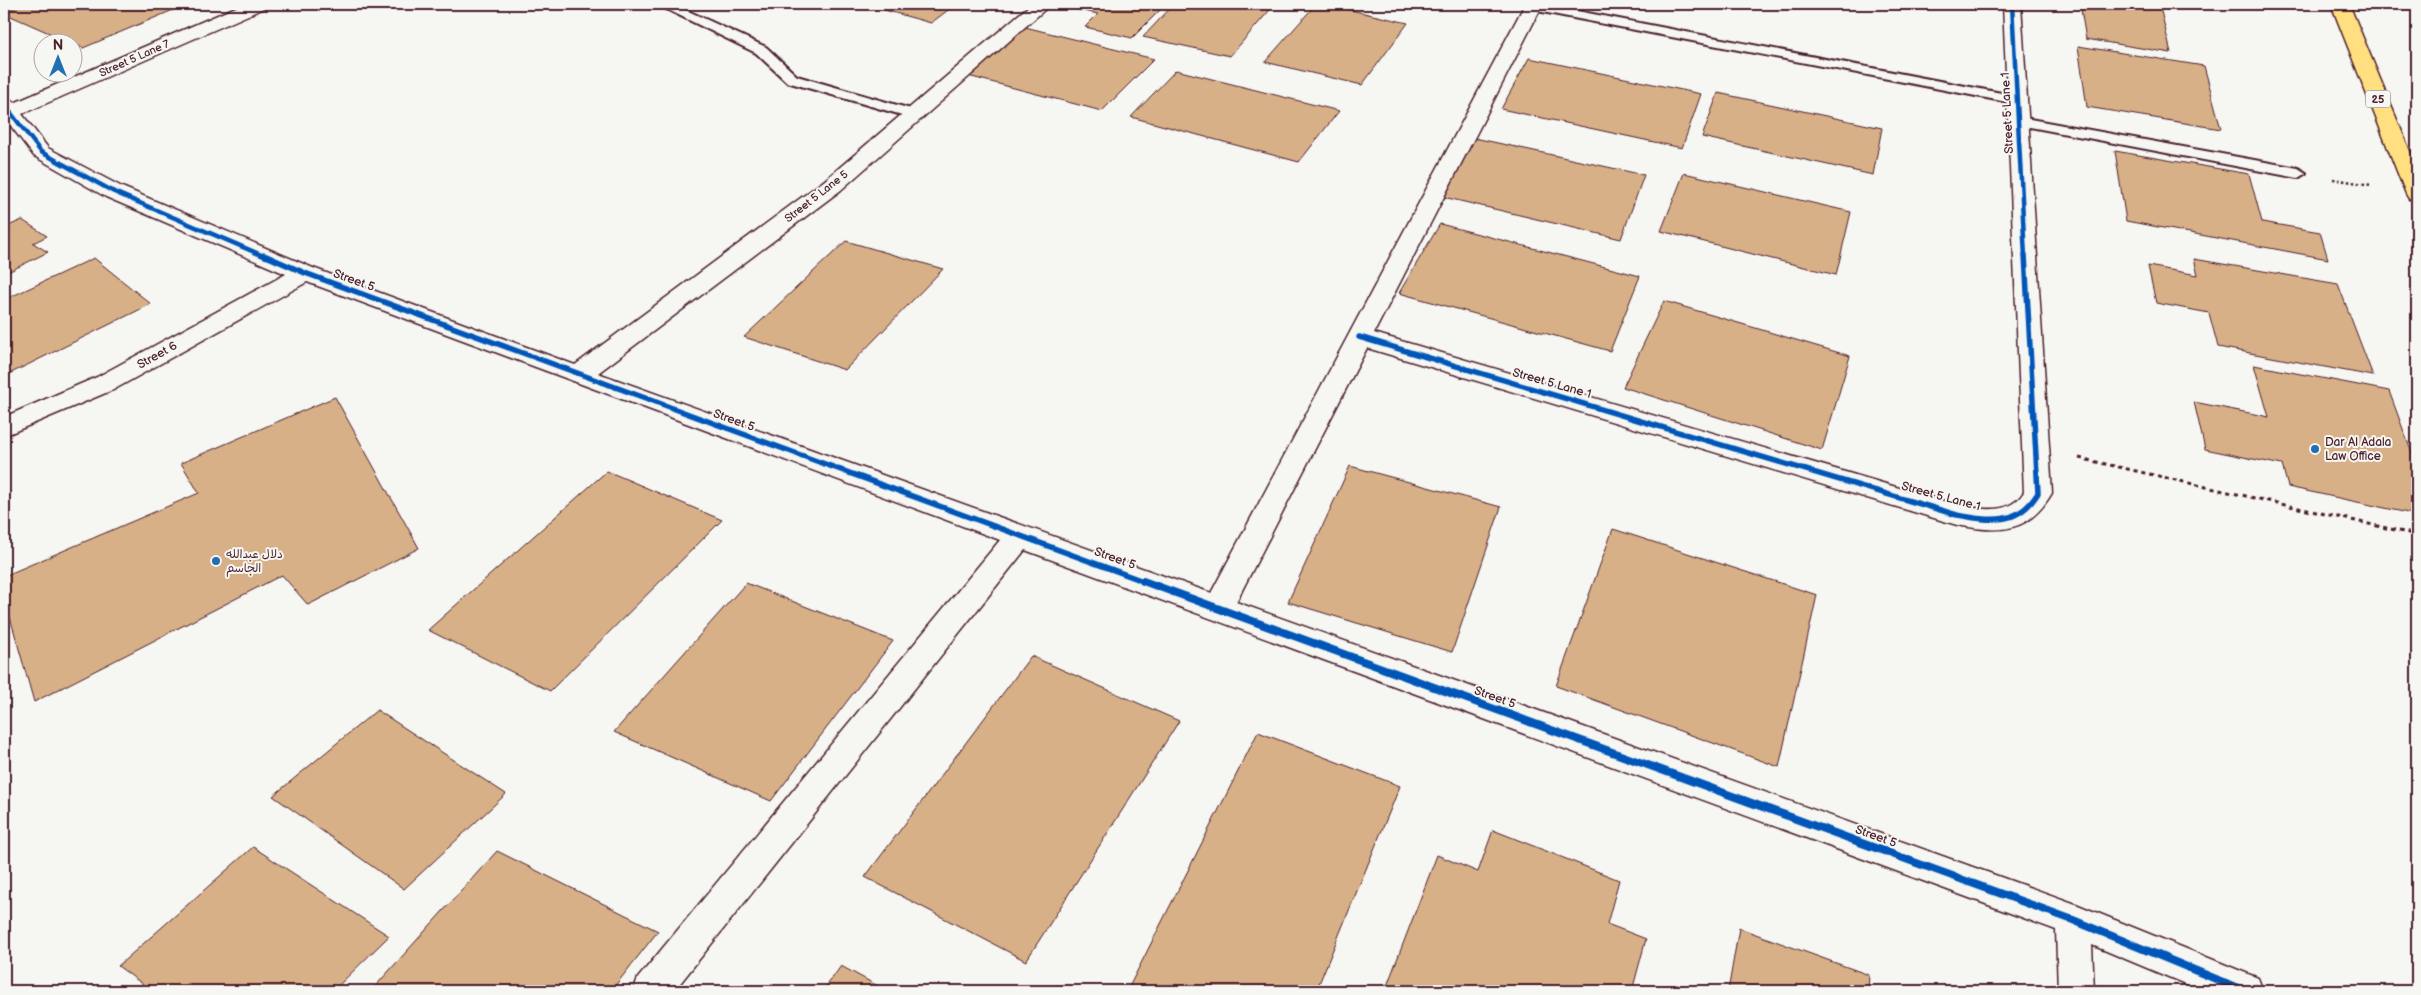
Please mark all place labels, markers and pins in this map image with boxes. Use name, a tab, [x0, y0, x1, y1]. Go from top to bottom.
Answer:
place label: Dar Al Adala Law Office	[2325, 435, 2392, 464]
marker: Dar Al Adala Law Office	[2309, 443, 2321, 455]
place label: دلال عبدالله الجاسم	[226, 547, 283, 577]
marker: دلال عبدالله الجاسم	[210, 555, 222, 567]

